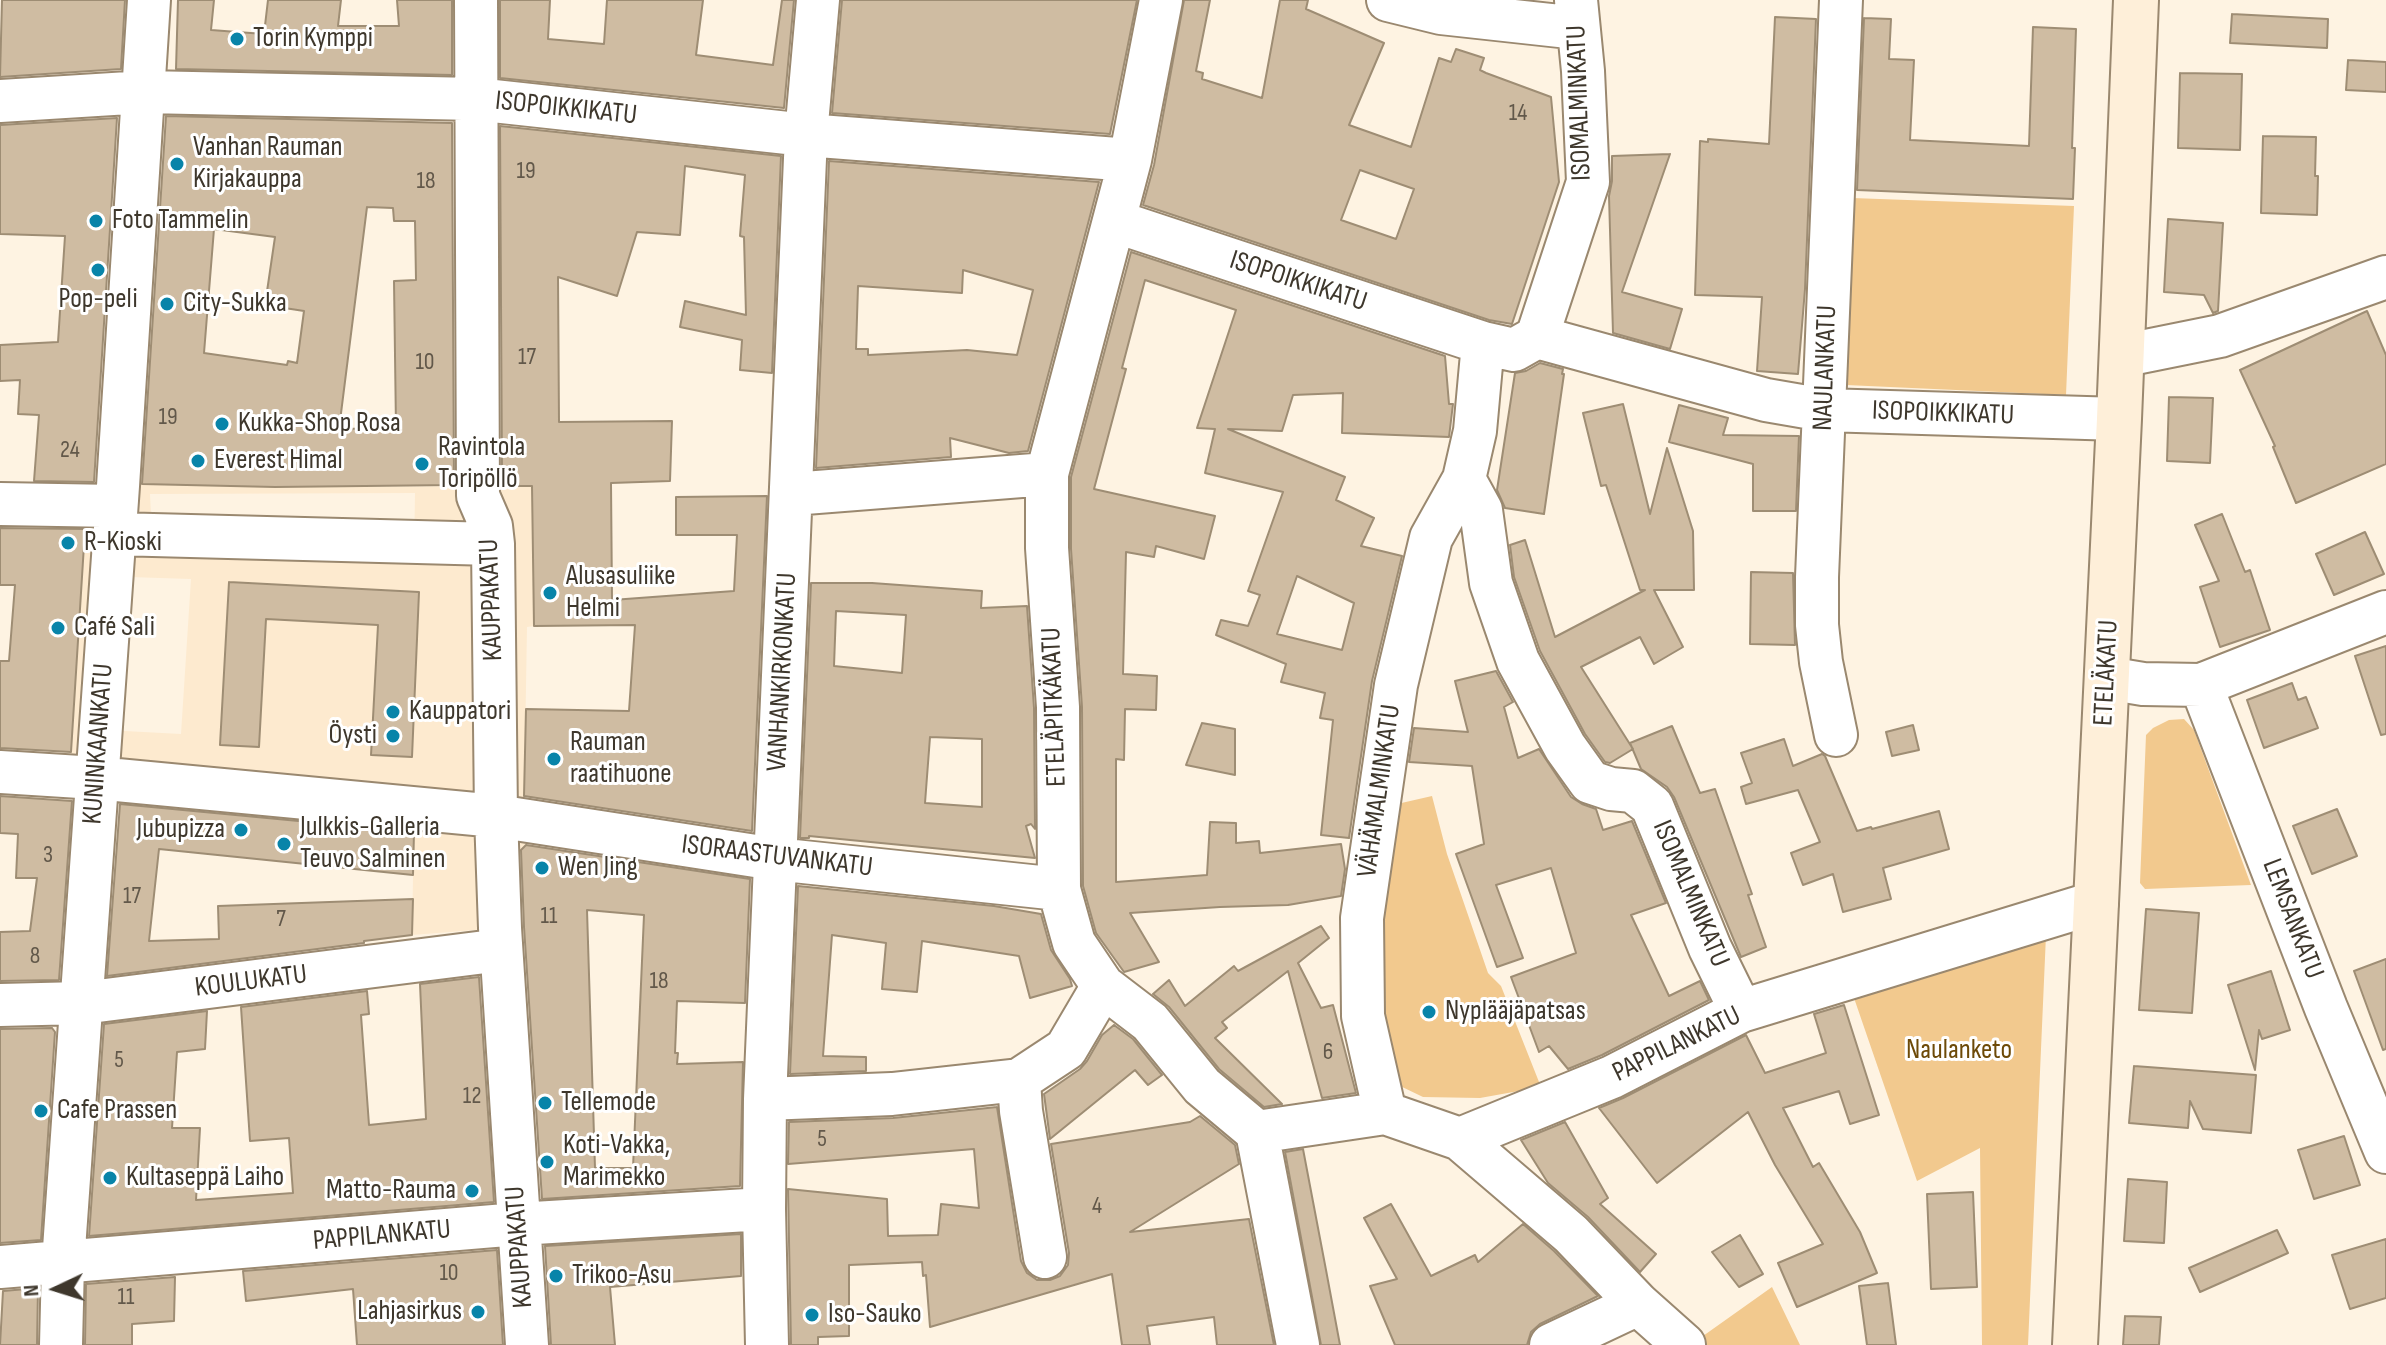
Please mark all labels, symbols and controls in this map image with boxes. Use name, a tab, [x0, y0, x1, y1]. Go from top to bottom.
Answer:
place label: Torin Kymppi	[253, 22, 373, 56]
street label: ISOMALMINKATU	[1560, 25, 1600, 181]
marker: Torin Kymppi	[228, 30, 246, 48]
street label: ISOPOIKKIKATU	[494, 85, 638, 133]
house number: 14	[1509, 100, 1527, 128]
place label: Vanhan Rauman Kirjakauppa	[193, 131, 342, 197]
marker: Vanhan Rauman Kirjakauppa	[168, 155, 186, 173]
house number: 19	[516, 158, 536, 186]
house number: 18	[417, 168, 435, 196]
place label: Foto Tammelin	[112, 204, 249, 238]
marker: Foto Tammelin	[87, 212, 105, 230]
street label: ISOPOIKKIKATU	[1225, 244, 1371, 320]
marker: Pop-peli	[89, 261, 107, 279]
place label: Pop-peli	[58, 283, 138, 317]
place label: City-Sukka	[183, 287, 287, 321]
marker: City-Sukka	[158, 295, 176, 313]
street label: NAULANKATU	[1807, 305, 1845, 431]
house number: 17	[518, 344, 536, 372]
house number: 10	[415, 349, 435, 377]
street label: ISOPOIKKIKATU	[1871, 395, 2015, 433]
house number: 19	[158, 404, 178, 432]
place label: Kukka-Shop Rosa	[238, 407, 401, 441]
marker: Kukka-Shop Rosa	[213, 415, 231, 433]
place label: Ravintola Toripöllö	[438, 431, 525, 497]
house number: 24	[60, 437, 80, 465]
place label: Everest Himal	[214, 444, 343, 478]
marker: Everest Himal	[189, 452, 207, 470]
marker: Ravintola Toripöllö	[413, 455, 431, 473]
place label: R-Kioski	[84, 526, 162, 560]
marker: R-Kioski	[59, 534, 77, 552]
street label: KAUPPAKATU	[473, 538, 511, 662]
place label: Alusasuliike Helmi	[566, 560, 675, 626]
street label: VANHANKIRKONKATU	[761, 572, 805, 772]
marker: Alusasuliike Helmi	[541, 584, 559, 602]
place label: Café Sali	[74, 611, 155, 645]
marker: Café Sali	[49, 619, 67, 637]
street label: ETELÄKATU	[2087, 619, 2127, 727]
street label: ETELÄPITKÄKATU	[1035, 627, 1075, 787]
street label: KUNINKAANKATU	[77, 663, 121, 825]
place label: Kauppatori	[409, 695, 511, 729]
street label: VÄHÄMALMINKATU	[1351, 702, 1409, 880]
marker: Kauppatori	[384, 703, 402, 721]
place label: Öysti	[329, 719, 377, 753]
place label: Rauman raatihuone	[570, 726, 671, 792]
marker: Öysti	[384, 727, 402, 745]
marker: Rauman raatihuone	[545, 750, 563, 768]
place label: Julkkis-Galleria Teuvo Salminen	[300, 811, 446, 877]
place label: Jubupizza	[137, 813, 225, 847]
street label: ISOMALMINKATU	[1644, 816, 1736, 972]
marker: Jubupizza	[232, 821, 250, 839]
street label: ISORAASTUVANKATU	[679, 829, 875, 885]
marker: Julkkis-Galleria Teuvo Salminen	[275, 835, 293, 853]
house number: 3	[43, 842, 53, 870]
place label: Wen Jing	[558, 851, 638, 885]
street label: LEMSANKATU	[2254, 854, 2330, 984]
marker: Wen Jing	[533, 859, 551, 877]
house number: 17	[123, 883, 141, 911]
house number: 11	[541, 903, 557, 931]
house number: 7	[276, 906, 286, 934]
house number: 8	[30, 943, 40, 971]
street label: KOULUKATU	[193, 958, 309, 1006]
house number: 18	[650, 968, 668, 996]
place label: Nyplääjäpatsas	[1445, 995, 1586, 1029]
street label: PAPPILANKATU	[1608, 1000, 1746, 1090]
marker: Nyplääjäpatsas	[1420, 1003, 1438, 1021]
park label: Naulanketo	[1906, 1034, 2012, 1068]
house number: 6	[1323, 1039, 1333, 1067]
house number: 5	[114, 1047, 124, 1075]
house number: 12	[463, 1083, 481, 1111]
place label: Tellemode	[561, 1086, 656, 1120]
place label: Cafe Prassen	[57, 1094, 177, 1128]
marker: Tellemode	[536, 1094, 554, 1112]
marker: Cafe Prassen	[32, 1102, 50, 1120]
house number: 5	[817, 1126, 827, 1154]
place label: Koti-Vakka, Marimekko	[563, 1129, 670, 1195]
marker: Koti-Vakka, Marimekko	[538, 1153, 556, 1171]
place label: Kultaseppä Laiho	[126, 1161, 284, 1195]
marker: Kultaseppä Laiho	[101, 1169, 119, 1187]
place label: Matto-Rauma	[326, 1174, 456, 1208]
marker: Matto-Rauma	[463, 1182, 481, 1200]
street label: KAUPPAKATU	[499, 1185, 541, 1309]
house number: 4	[1092, 1193, 1102, 1221]
street label: PAPPILANKATU	[312, 1213, 452, 1259]
north arrow	[16, 1249, 96, 1329]
place label: Trikoo-Asu	[572, 1259, 672, 1293]
house number: 10	[439, 1260, 459, 1288]
marker: Trikoo-Asu	[547, 1267, 565, 1285]
text: N	[18, 1284, 45, 1298]
house number: 11	[118, 1284, 134, 1312]
place label: Lahjasirkus	[357, 1295, 462, 1329]
place label: Iso-Sauko	[828, 1298, 922, 1332]
marker: Lahjasirkus	[469, 1303, 487, 1321]
marker: Iso-Sauko	[803, 1306, 821, 1324]

